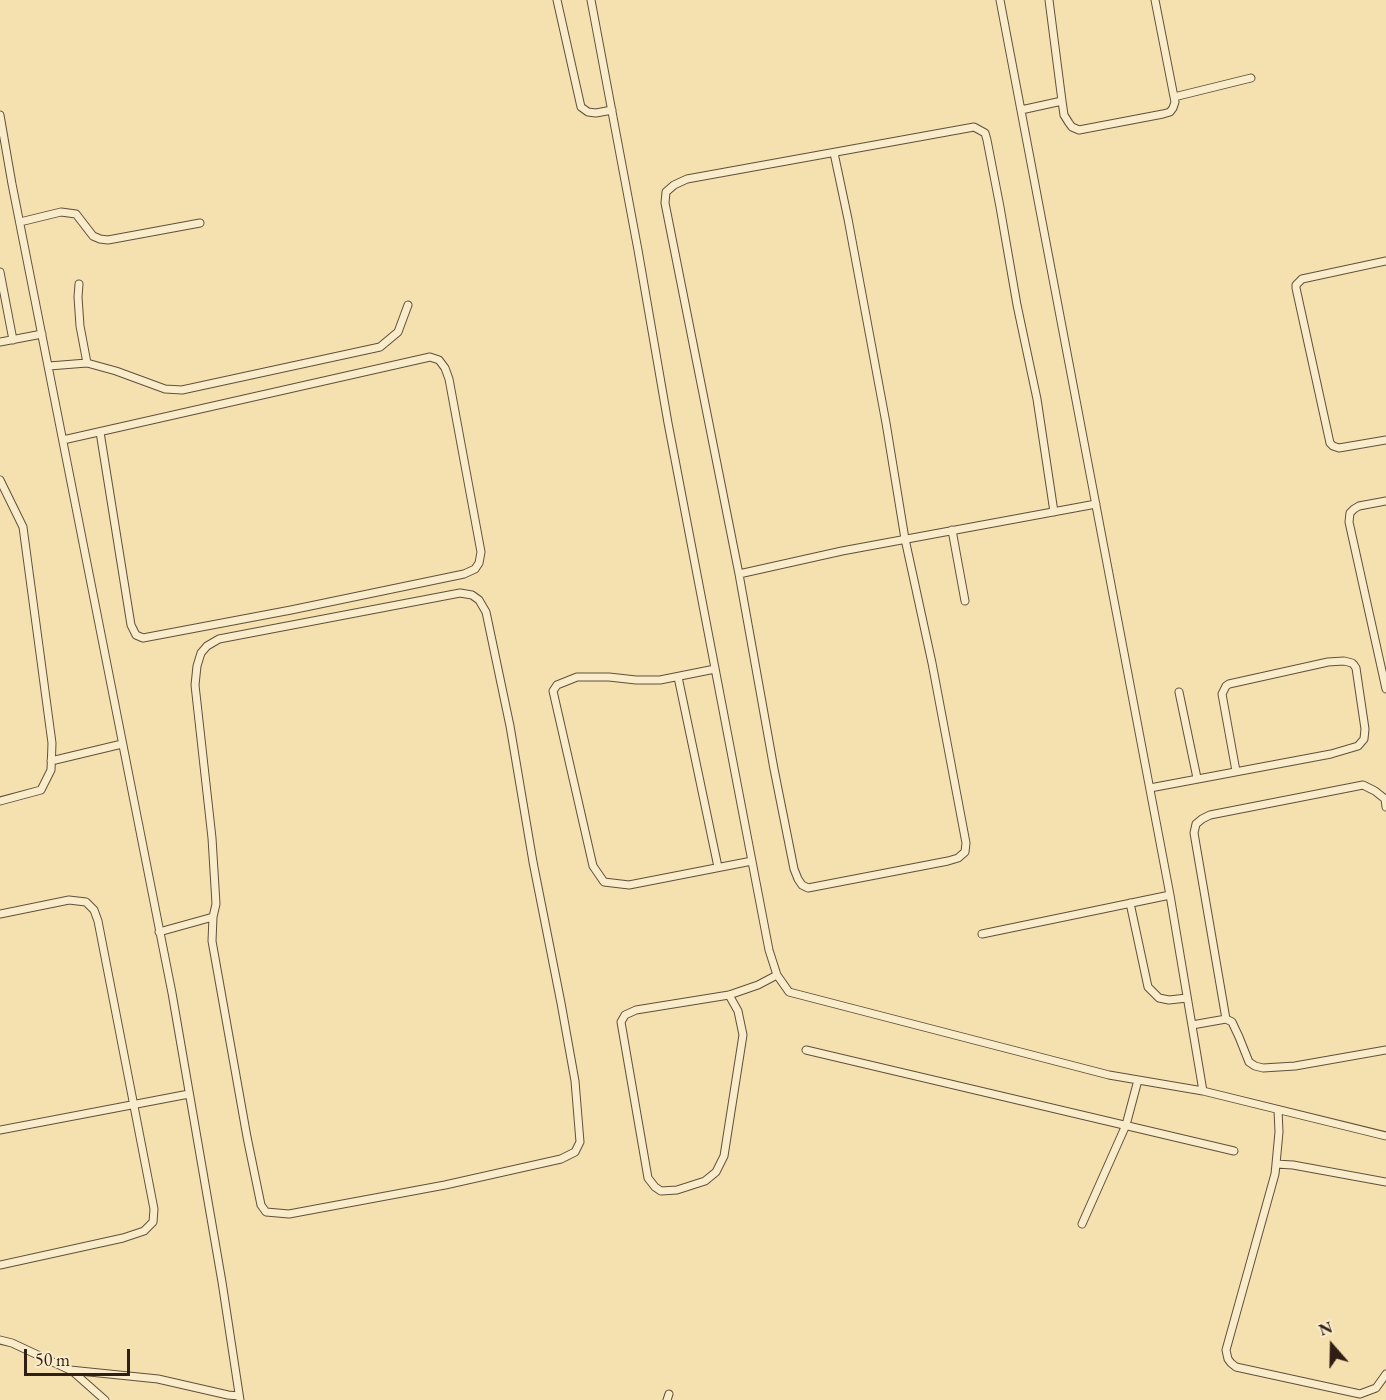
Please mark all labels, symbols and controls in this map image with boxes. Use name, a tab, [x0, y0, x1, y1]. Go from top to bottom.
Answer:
north arrow	[1302, 1316, 1362, 1376]
text: N	[1316, 1317, 1335, 1341]
scale bar	[27, 1337, 134, 1375]
text: 50 m	[35, 1348, 70, 1371]

